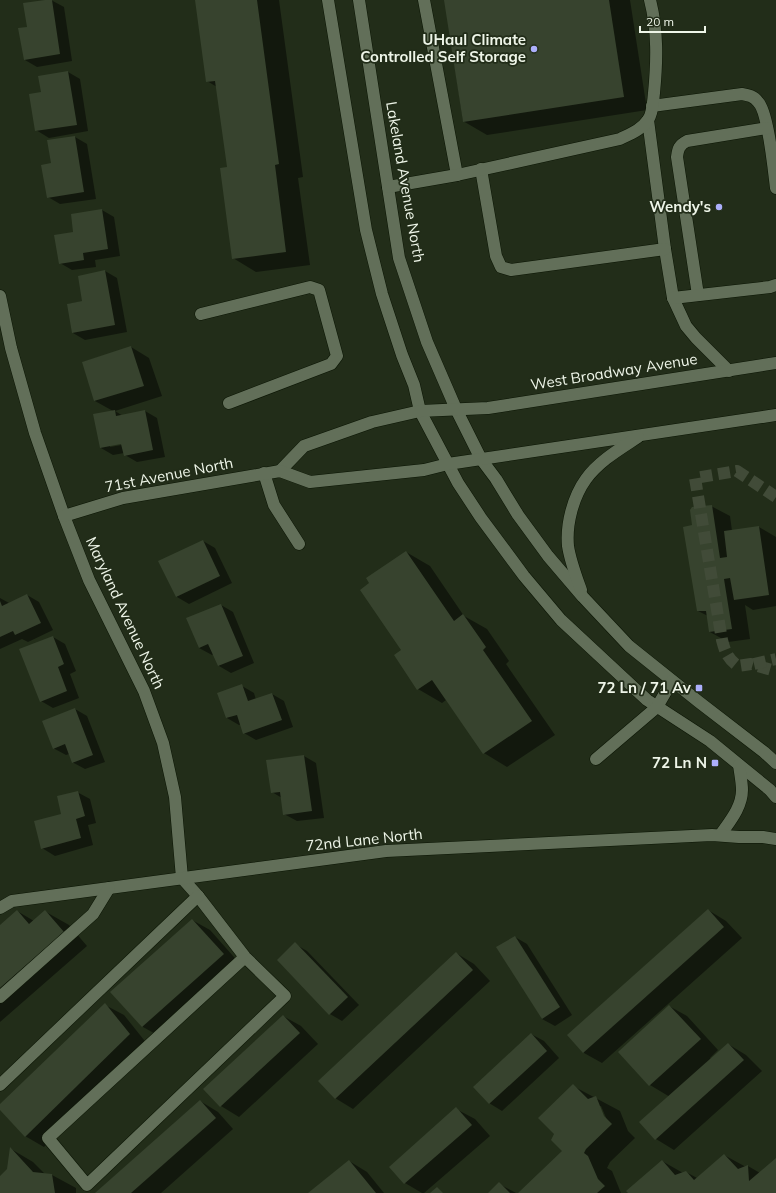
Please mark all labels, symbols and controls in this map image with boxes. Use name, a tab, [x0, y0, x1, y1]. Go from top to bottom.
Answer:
scale bar	[640, 8, 705, 34]
text: 20 m	[646, 14, 674, 29]
place label: UHaul Climate Controlled Self Storage	[360, 30, 526, 66]
marker: UHaul Climate Controlled Self Storage	[529, 44, 539, 54]
street label: Lakeland Avenue North	[382, 100, 429, 264]
place label: Wendy's	[649, 197, 711, 216]
marker: Wendy's	[714, 202, 724, 212]
street label: West Broadway Avenue	[529, 349, 699, 394]
street label: 71st Avenue North	[103, 453, 235, 496]
street label: Maryland Avenue North	[82, 534, 169, 692]
place label: 72 Ln / 71 Av	[597, 678, 692, 697]
marker: 72 Ln / 71 Av	[694, 683, 704, 693]
place label: 72 Ln N	[652, 753, 707, 772]
marker: 72 Ln N	[710, 758, 720, 768]
street label: 72nd Lane North	[305, 824, 423, 855]

